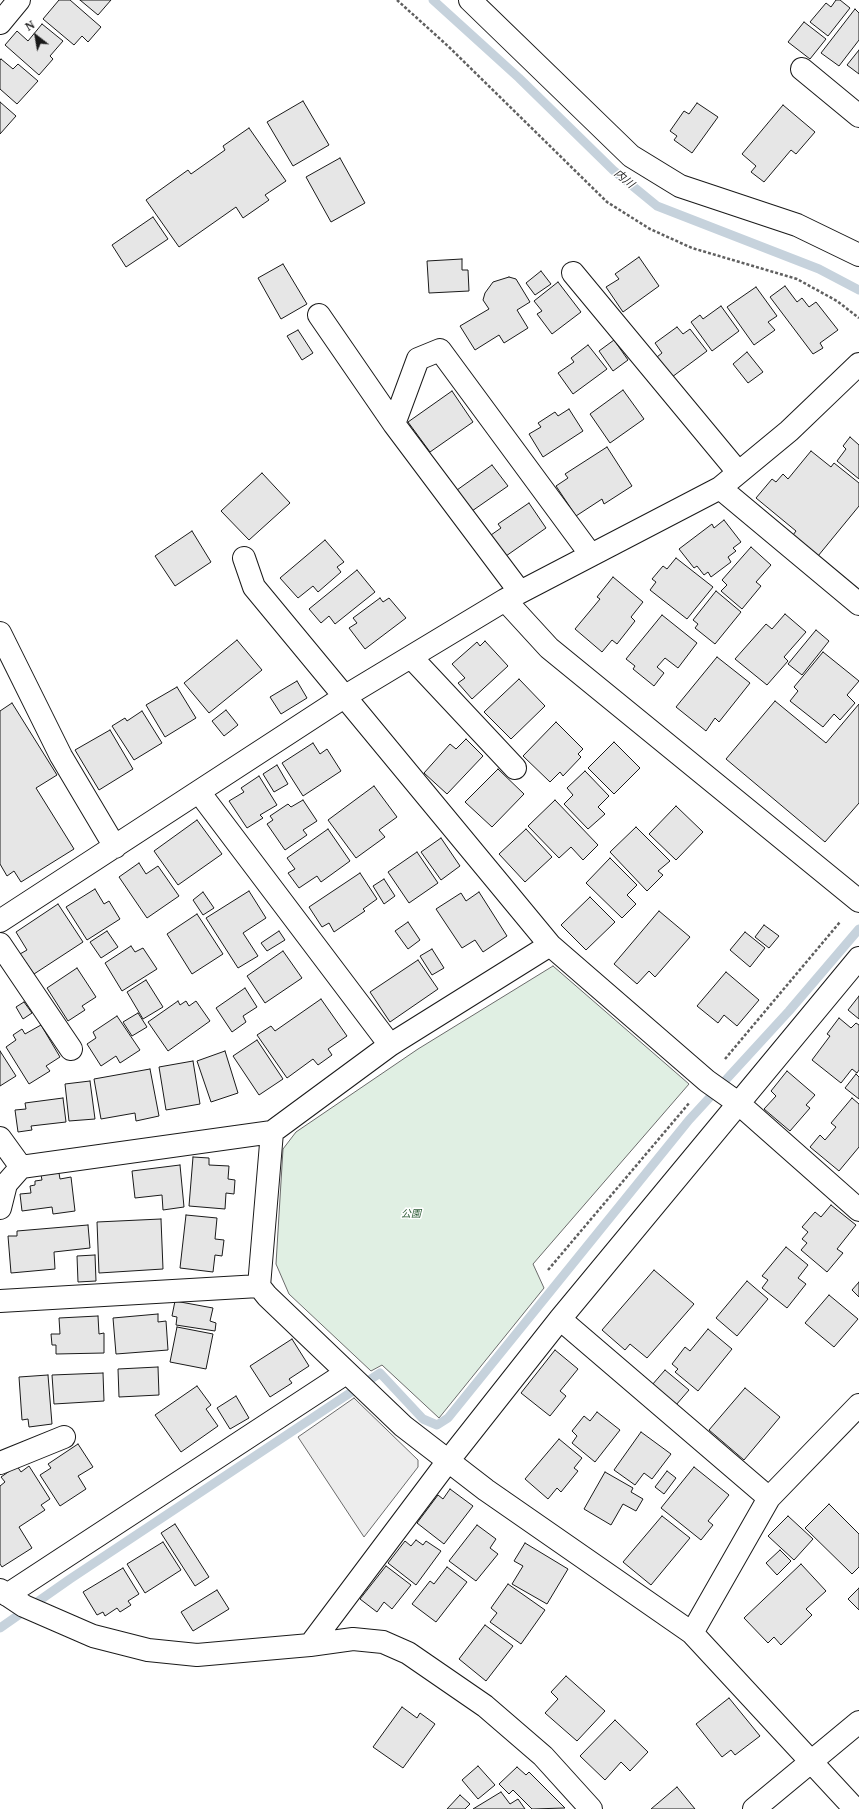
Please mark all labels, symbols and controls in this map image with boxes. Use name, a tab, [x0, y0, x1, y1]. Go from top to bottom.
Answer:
north arrow	[16, 16, 56, 56]
text: N	[22, 17, 37, 34]
water label: 内川	[611, 167, 637, 191]
park label: 公園	[401, 1208, 421, 1220]

